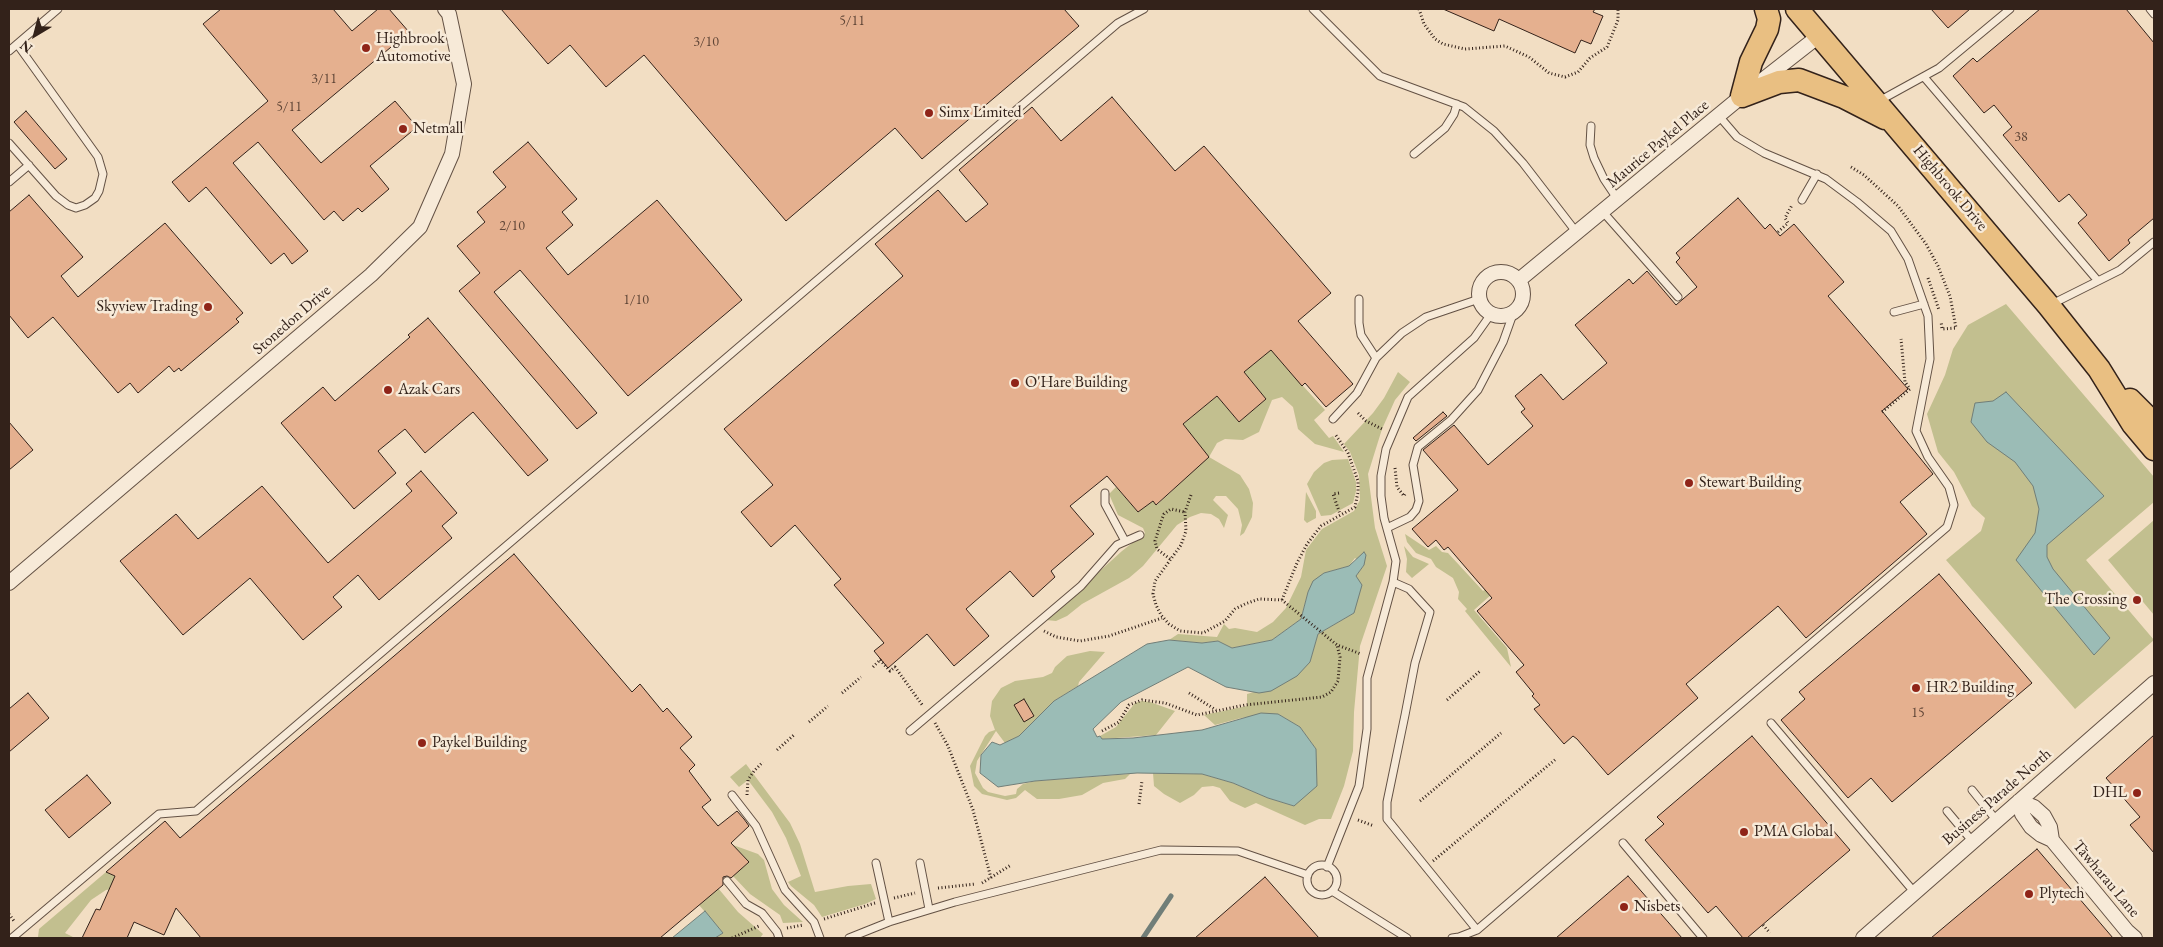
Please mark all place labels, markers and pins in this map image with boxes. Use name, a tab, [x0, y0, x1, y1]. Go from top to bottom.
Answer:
place label: Highbrook Automotive	[376, 29, 451, 67]
marker: Highbrook Automotive	[360, 42, 372, 54]
place label: Simx Limited	[939, 103, 1022, 123]
marker: Simx Limited	[923, 107, 935, 119]
place label: Netmall	[413, 119, 463, 139]
marker: Netmall	[397, 123, 409, 135]
place label: Skyview Trading	[96, 297, 198, 317]
marker: Skyview Trading	[202, 301, 214, 313]
place label: O'Hare Building	[1025, 373, 1128, 393]
marker: O'Hare Building	[1009, 377, 1021, 389]
place label: Azak Cars	[398, 380, 460, 400]
marker: Azak Cars	[382, 384, 394, 396]
place label: Stewart Building	[1699, 473, 1801, 493]
marker: Stewart Building	[1683, 477, 1695, 489]
place label: The Crossing	[2044, 590, 2127, 610]
marker: The Crossing	[2131, 594, 2143, 606]
place label: HR2 Building	[1926, 678, 2014, 698]
marker: HR2 Building	[1910, 682, 1922, 694]
place label: Paykel Building	[432, 733, 527, 753]
marker: Paykel Building	[416, 737, 428, 749]
place label: DHL	[2093, 783, 2127, 803]
marker: DHL	[2131, 787, 2143, 799]
place label: PMA Global	[1754, 822, 1833, 842]
marker: PMA Global	[1738, 826, 1750, 838]
place label: Plytech	[2039, 884, 2085, 904]
marker: Plytech	[2023, 888, 2035, 900]
place label: Nisbets	[1634, 897, 1680, 917]
marker: Nisbets	[1618, 901, 1630, 913]

